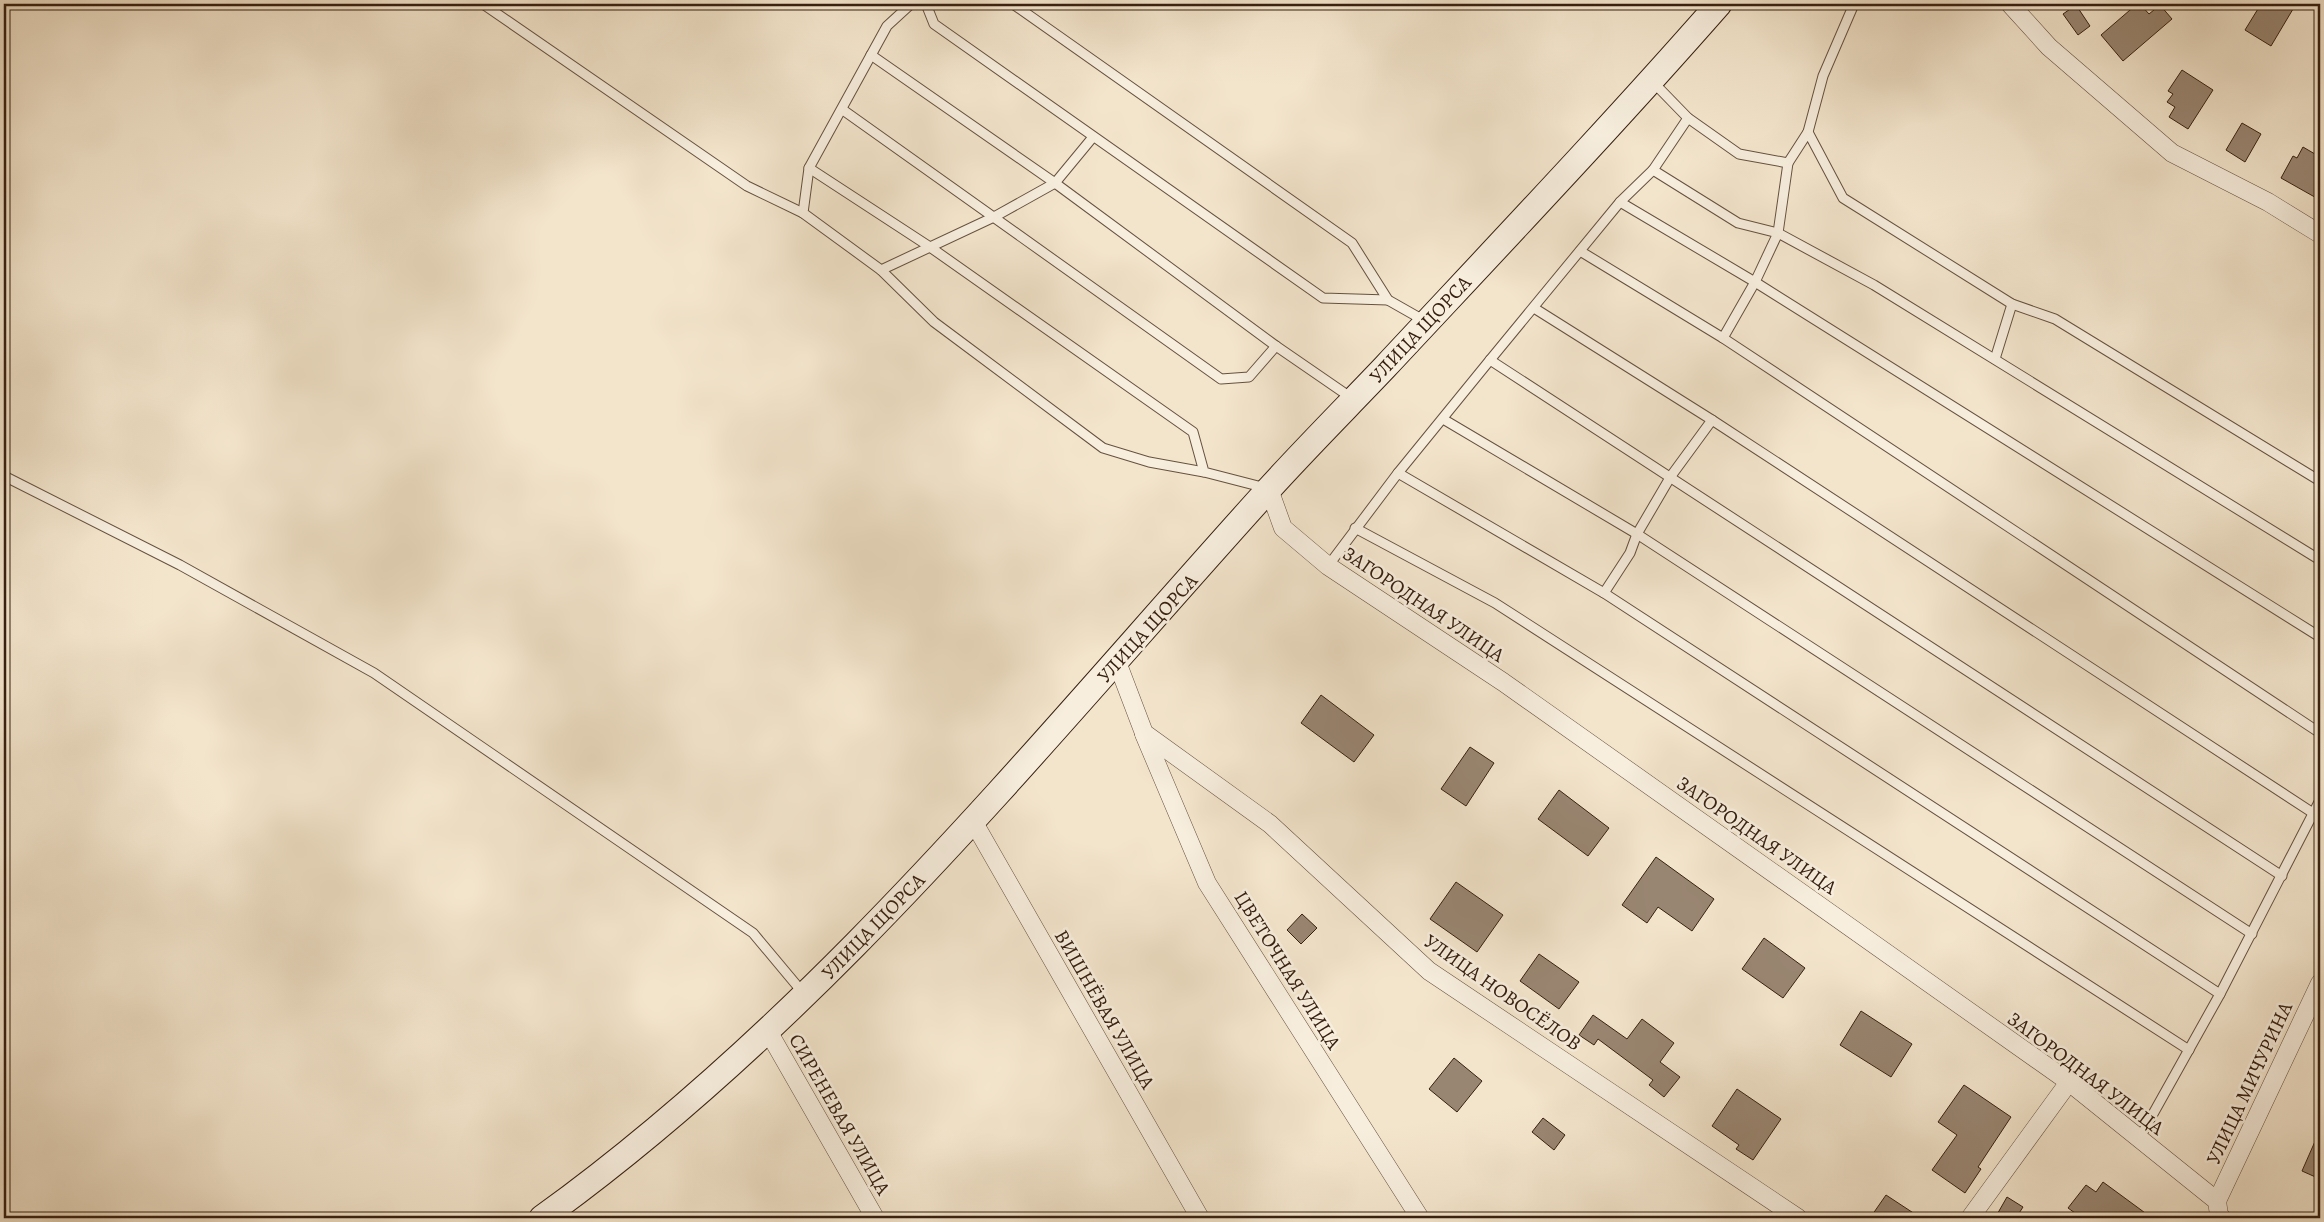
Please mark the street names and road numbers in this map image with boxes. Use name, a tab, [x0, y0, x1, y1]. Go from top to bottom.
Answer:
street label: УЛИЦА ЩОРСА	[1363, 269, 1478, 389]
street label: ЗАГОРОДНАЯ УЛИЦА	[1337, 540, 1510, 669]
street label: УЛИЦА ЩОРСА	[1091, 568, 1204, 689]
street label: ЗАГОРОДНАЯ УЛИЦА	[1671, 770, 1842, 901]
street label: УЛИЦА ЩОРСА	[816, 867, 931, 986]
street label: ЦВЕТОЧНАЯ УЛИЦА	[1228, 886, 1347, 1055]
street label: ВИШНЁВАЯ УЛИЦА	[1048, 925, 1161, 1094]
street label: УЛИЦА НОВОСЁЛОВ	[1419, 928, 1587, 1057]
street label: УЛИЦА МИЧУРИНА	[2200, 997, 2299, 1169]
street label: ЗАГОРОДНАЯ УЛИЦА	[2002, 1005, 2170, 1142]
street label: СИРЕНЕВАЯ УЛИЦА	[782, 1029, 897, 1200]

